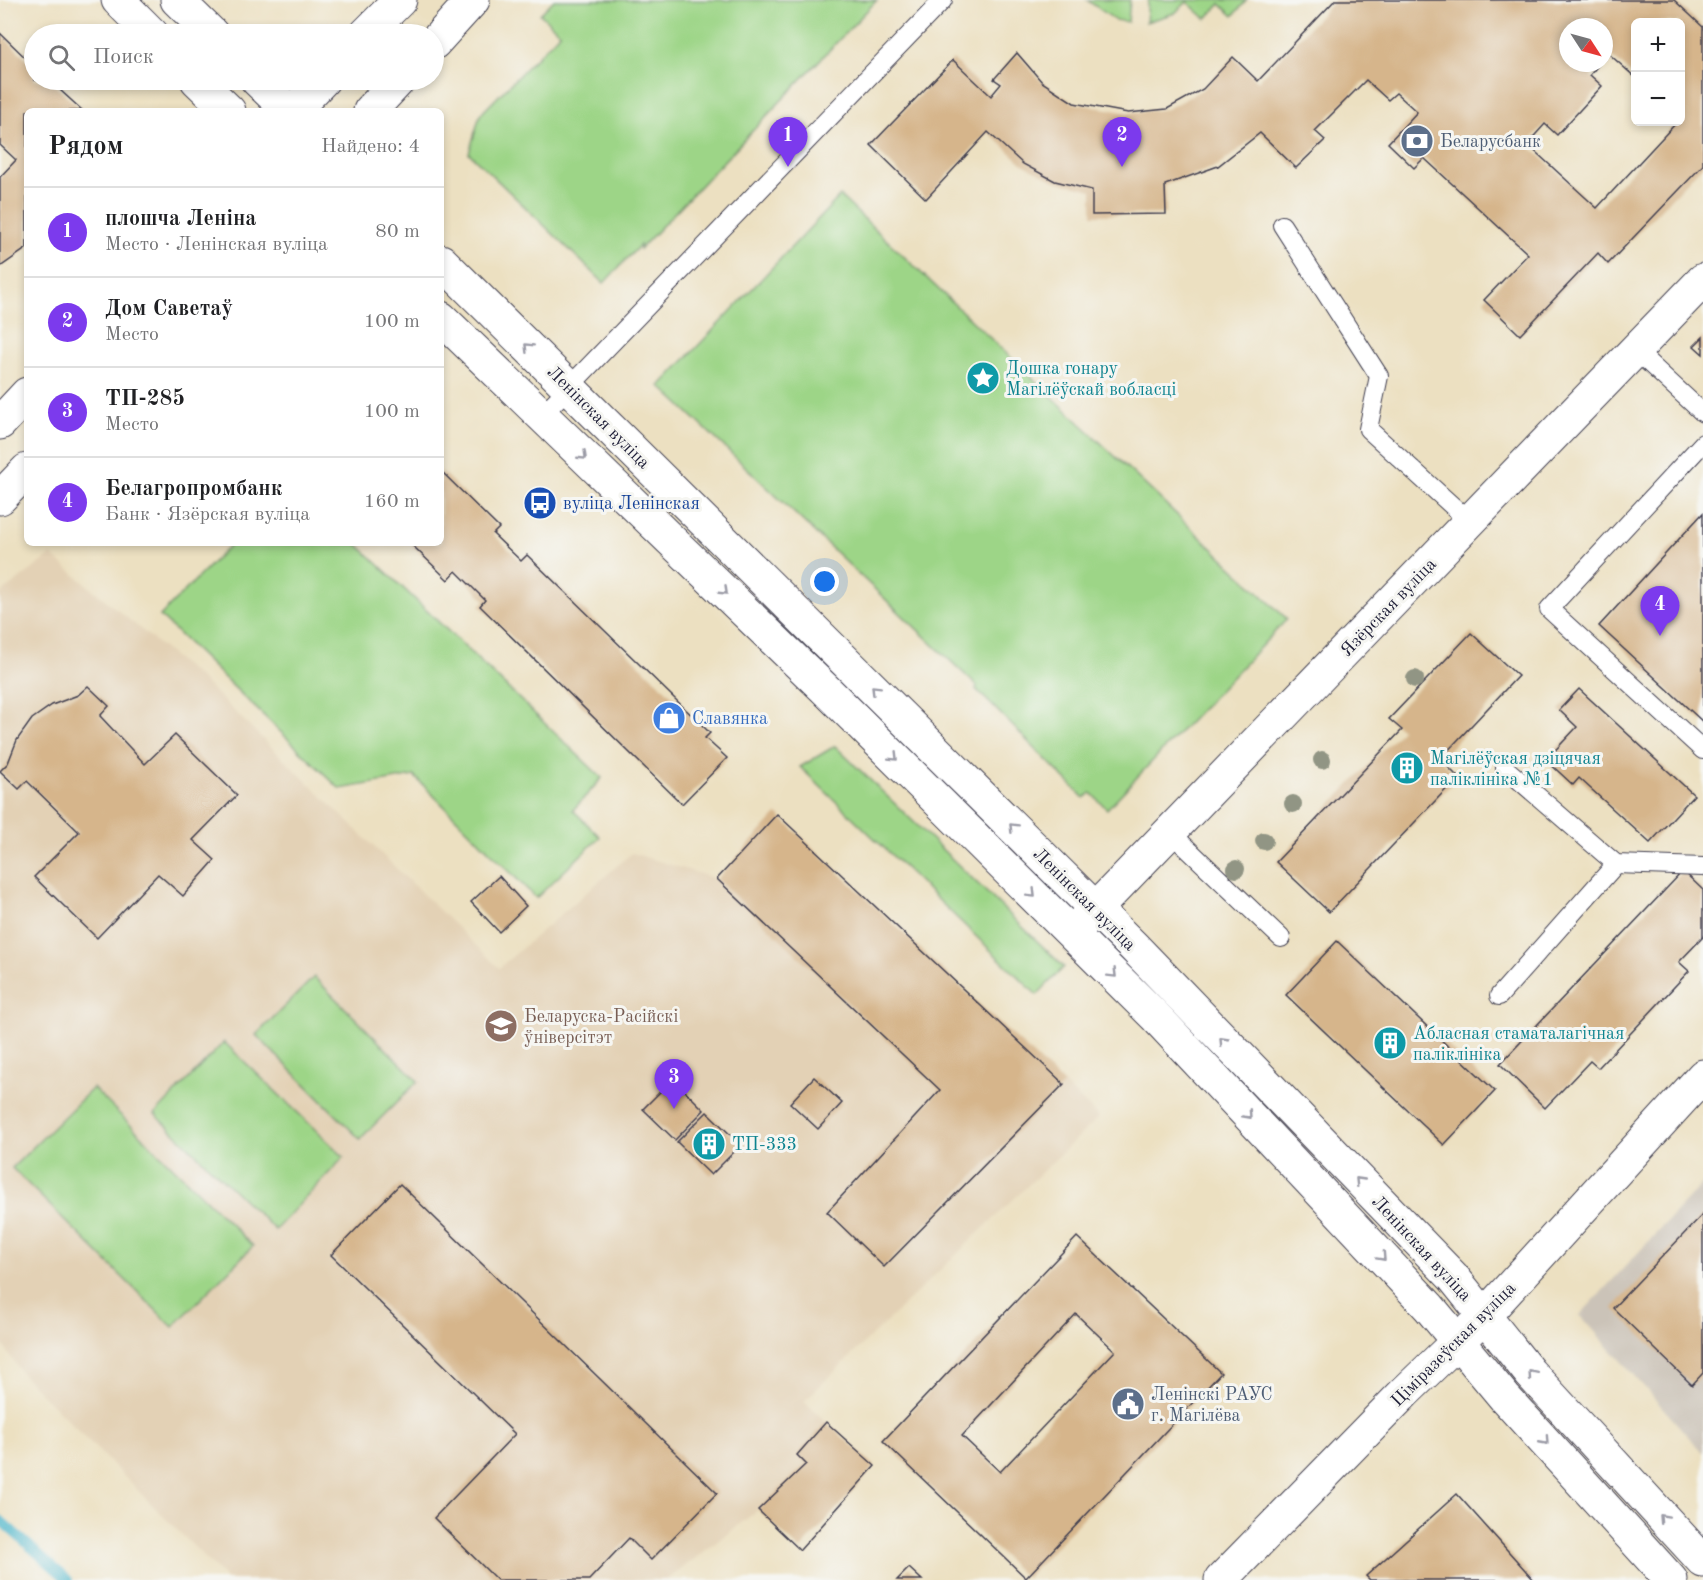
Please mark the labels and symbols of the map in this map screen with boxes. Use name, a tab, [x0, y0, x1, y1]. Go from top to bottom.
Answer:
north arrow	[1559, 18, 1613, 72]
pin: 1	[768, 118, 808, 167]
pin: 2	[1102, 118, 1142, 167]
bank icon: Беларусбанк	[1399, 123, 1435, 159]
place label: Беларусбанк	[1440, 133, 1541, 151]
one-way arrow	[524, 343, 535, 354]
place icon: Дошка гонару Магілёўскай вобласці	[965, 360, 1001, 396]
place label: Дошка гонару Магілёўскай вобласці	[1006, 360, 1176, 399]
street label: Ленінская вуліца	[544, 363, 653, 473]
one-way arrow	[577, 449, 587, 460]
bus stop icon: вуліца Ленінская	[522, 485, 558, 521]
place label: вуліца Ленінская	[563, 495, 700, 513]
street label: Язёрская вуліца	[1337, 555, 1440, 660]
your location	[810, 567, 839, 596]
one-way arrow	[716, 584, 727, 595]
pin: 4	[1640, 586, 1680, 636]
one-way arrow	[871, 686, 882, 697]
shop icon: Славянка	[651, 700, 687, 736]
place label: Славянка	[692, 710, 768, 728]
one-way arrow	[887, 750, 897, 761]
building icon: Магілёўская дзіцячая паліклініка №1	[1389, 750, 1425, 786]
place label: Магілёўская дзіцячая паліклініка №1	[1430, 750, 1601, 789]
one-way arrow	[1009, 823, 1020, 833]
street label: Ленінская вуліца	[1030, 845, 1139, 955]
one-way arrow	[1024, 887, 1035, 898]
one-way arrow	[1106, 967, 1117, 978]
school or university icon: Беларуска-Расійскі ўніверсітэт	[483, 1008, 519, 1044]
place label: Беларуска-Расійскі ўніверсітэт	[524, 1008, 678, 1047]
building icon: Абласная стаматалагічная паліклініка	[1372, 1025, 1408, 1061]
place label: Абласная стаматалагічная паліклініка	[1413, 1025, 1624, 1064]
one-way arrow	[1219, 1037, 1230, 1047]
pin: 3	[654, 1060, 694, 1109]
one-way arrow	[1241, 1108, 1252, 1118]
building icon: ТП-333	[691, 1126, 727, 1162]
place label: ТП-333	[732, 1136, 797, 1154]
one-way arrow	[1355, 1177, 1366, 1187]
street label: Ленінская вуліца	[1368, 1192, 1475, 1305]
one-way arrow	[1374, 1250, 1385, 1261]
street label: Ціміразеўская вуліца	[1388, 1279, 1519, 1410]
one-way arrow	[1528, 1370, 1539, 1381]
public building icon: Ленінскі РАУС г. Магілёва	[1110, 1386, 1146, 1422]
place label: Ленінскі РАУС г. Магілёва	[1151, 1386, 1273, 1425]
one-way arrow	[1537, 1434, 1548, 1445]
one-way arrow	[1659, 1514, 1670, 1524]

